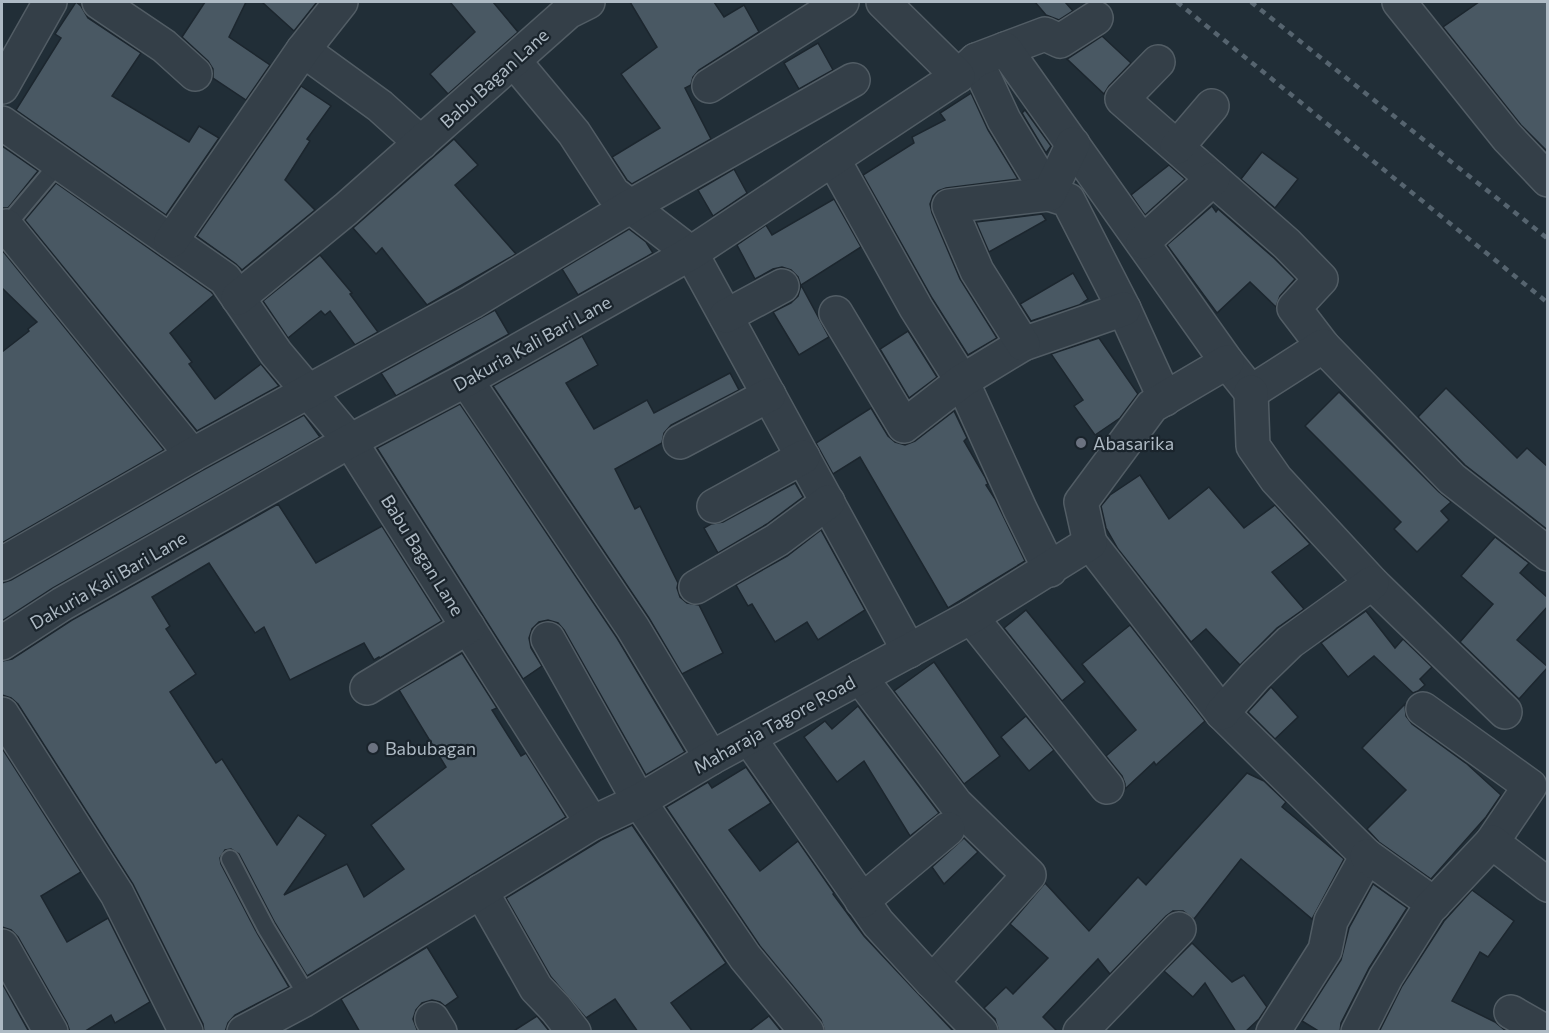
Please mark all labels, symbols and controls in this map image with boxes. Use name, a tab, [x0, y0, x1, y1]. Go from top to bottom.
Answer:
street label: Babu Bagan Lane	[435, 23, 553, 133]
street label: Dakuria Kali Bari Lane	[449, 290, 615, 396]
place label: Abasarika	[1093, 432, 1174, 454]
marker: Abasarika	[1074, 436, 1088, 450]
street label: Babu Bagan Lane	[377, 490, 469, 620]
street label: Dakuria Kali Bari Lane	[26, 526, 190, 634]
street label: Maharaja Tagore Road	[689, 670, 859, 778]
place label: Babubagan	[385, 737, 476, 759]
marker: Babubagan	[366, 741, 380, 755]

